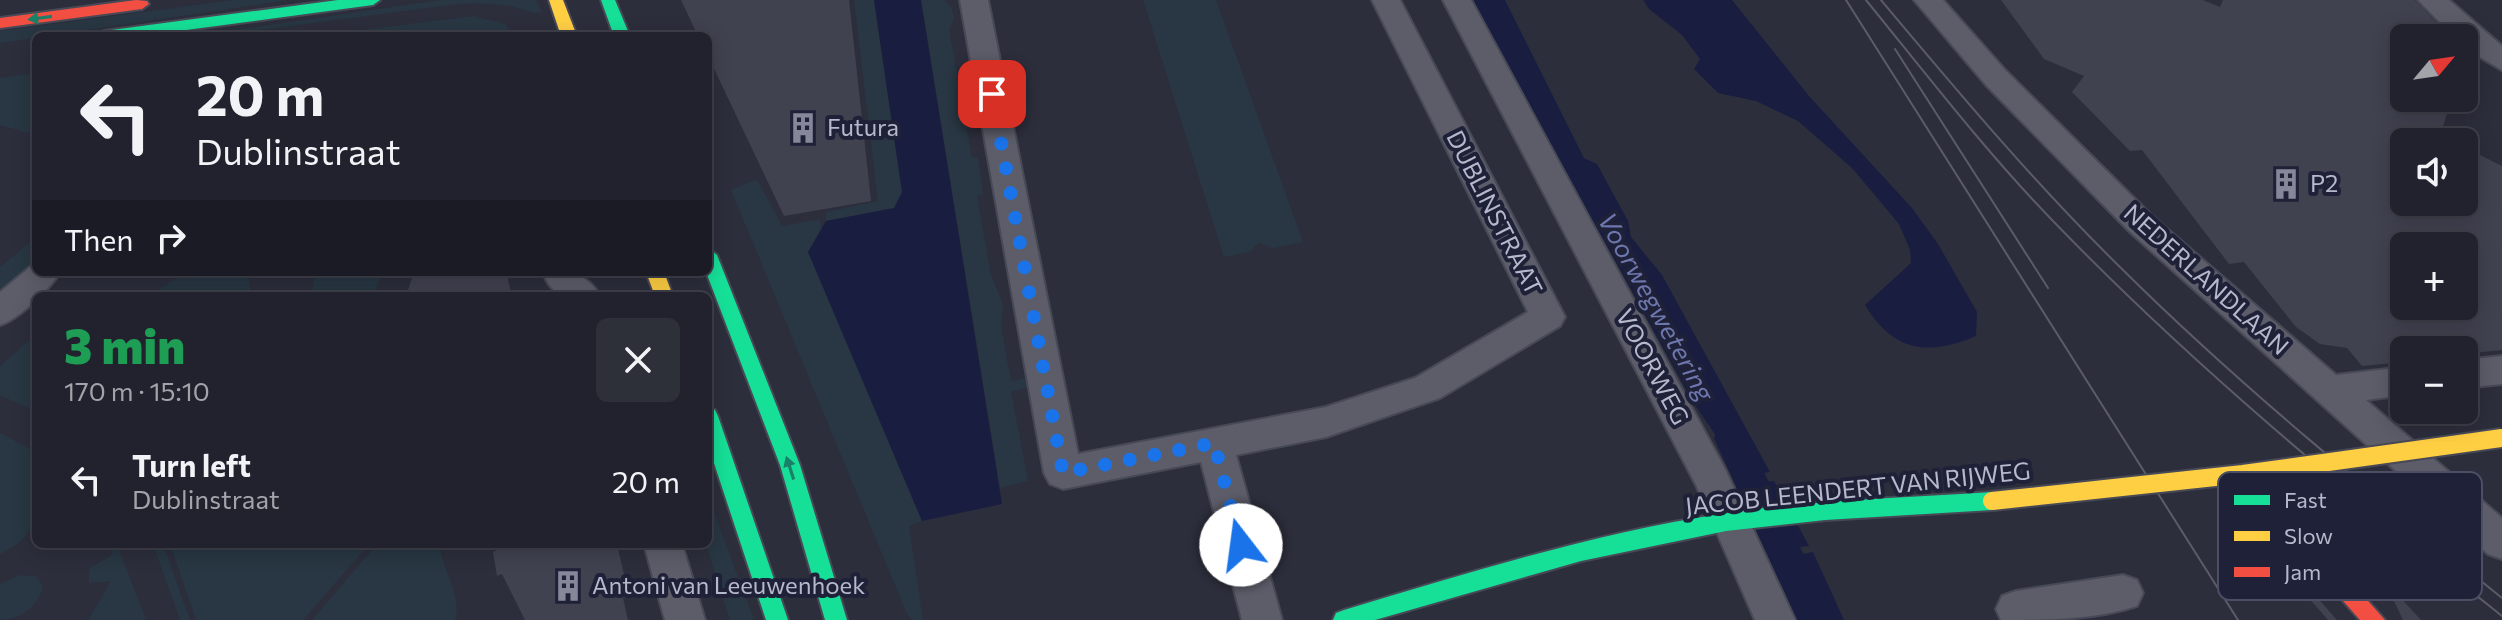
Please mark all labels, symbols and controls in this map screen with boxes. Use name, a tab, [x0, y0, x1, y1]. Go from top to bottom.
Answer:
one-way arrow	[27, 12, 52, 25]
north arrow	[2390, 24, 2478, 112]
map controls	[2390, 24, 2478, 424]
text: 20 m	[196, 59, 324, 128]
pin	[958, 60, 1026, 128]
icon: left	[64, 64, 168, 168]
icon: arrive	[970, 72, 1014, 116]
building icon: Futura	[786, 111, 820, 145]
place label: Futura	[827, 112, 899, 141]
street label: DUBLINSTRAAT	[1441, 125, 1549, 299]
text: Dublinstraat	[196, 128, 400, 172]
button: sound	[2390, 128, 2478, 216]
building icon: P2	[2269, 167, 2303, 201]
place label: P2	[2310, 168, 2338, 197]
street label: NEDERLANDLAAN	[2119, 197, 2295, 360]
water label: Voorwegwetering	[1593, 207, 1722, 407]
icon: right	[149, 216, 193, 260]
text: Then	[64, 220, 133, 257]
button: +	[2390, 232, 2478, 320]
street label: VOORWEG	[1611, 303, 1696, 429]
text: 3 min	[64, 315, 185, 374]
button: close	[596, 318, 680, 402]
button: −	[2390, 336, 2478, 424]
text: 170 m · 15:10	[64, 375, 210, 406]
text: Turn left	[132, 446, 251, 483]
street label: JACOB LEENDERT VAN RIJWEG	[1684, 455, 2032, 520]
one-way arrow	[784, 456, 796, 480]
icon: left	[64, 458, 108, 502]
text: 20 m	[612, 462, 680, 499]
legend	[2218, 472, 2482, 600]
text: Dublinstraat	[132, 483, 280, 514]
text: Fast	[2284, 486, 2327, 513]
position arrow	[1199, 503, 1283, 587]
text: Slow	[2284, 522, 2333, 549]
text: Jam	[2284, 558, 2321, 585]
building icon: Antoni van Leeuwenhoek	[551, 569, 585, 603]
place label: Antoni van Leeuwenhoek	[592, 570, 865, 599]

